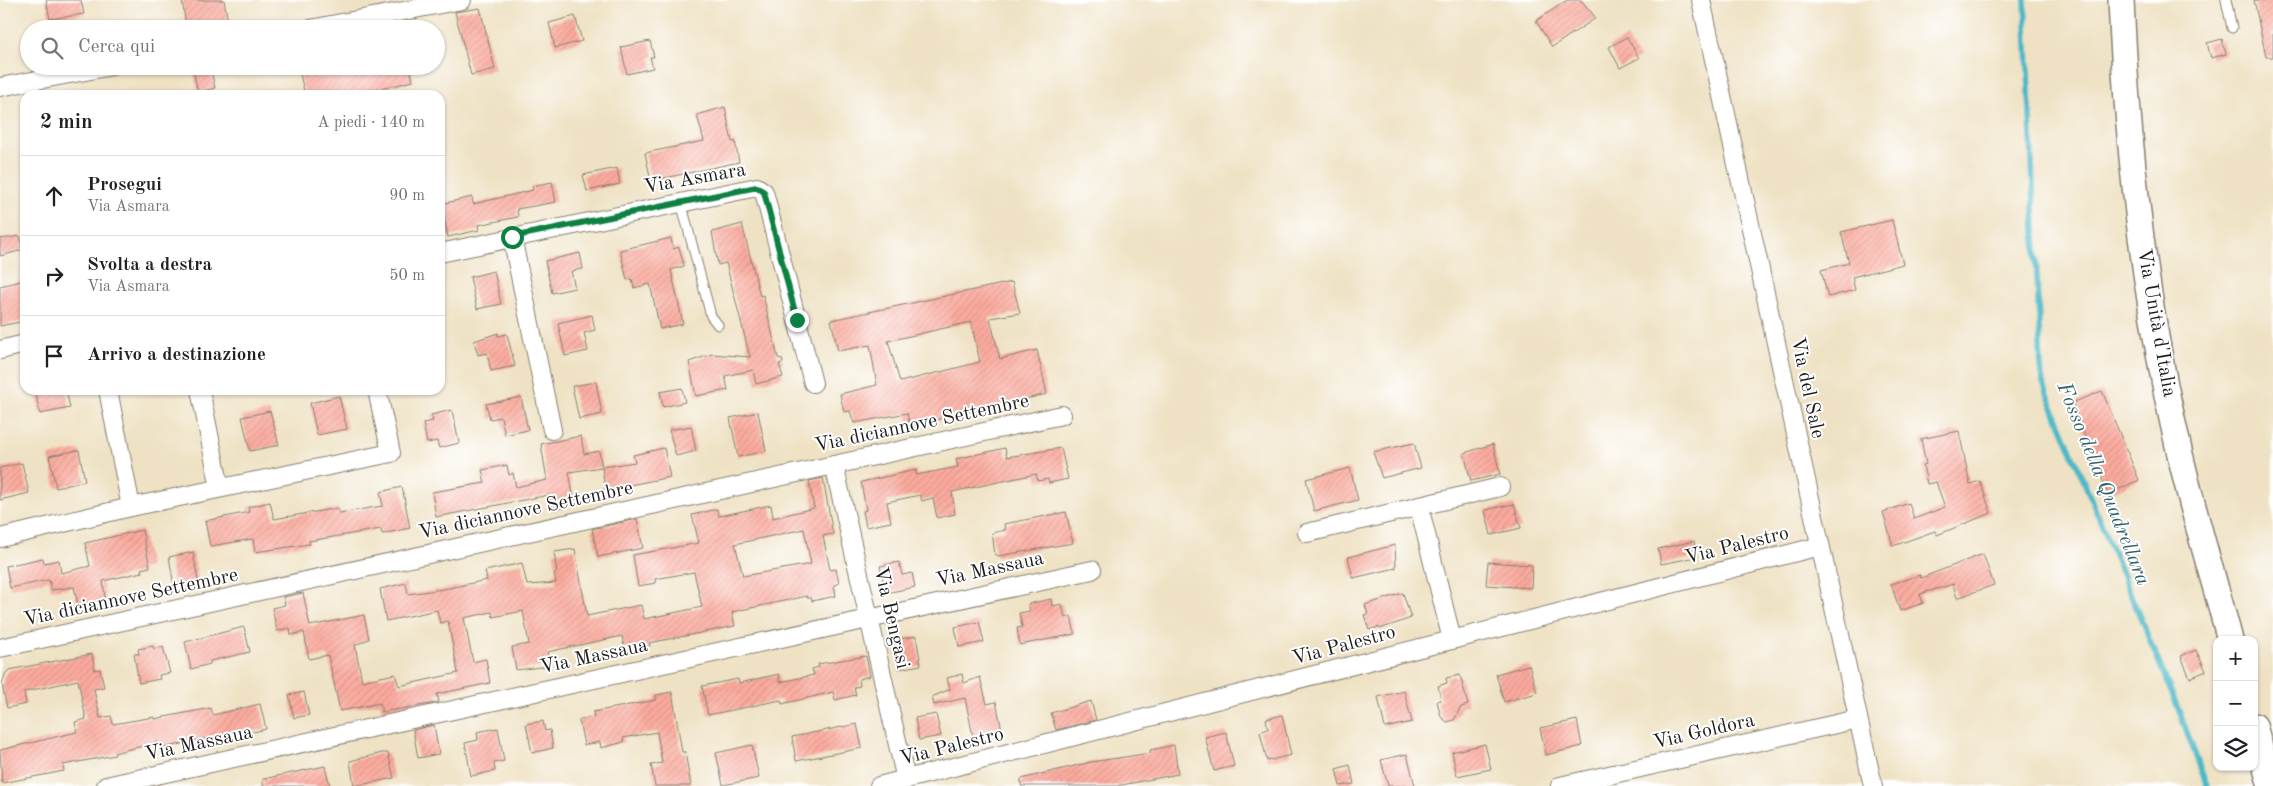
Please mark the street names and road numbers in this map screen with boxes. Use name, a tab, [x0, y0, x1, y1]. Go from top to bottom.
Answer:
street label: Via Asmara	[642, 160, 748, 198]
street label: Via Unità d'Italia	[2133, 247, 2179, 399]
street label: Via del Sale	[1787, 336, 1827, 440]
street label: Via diciannove Settembre	[813, 391, 1031, 457]
street label: Via diciannove Settembre	[417, 478, 635, 544]
street label: Via Palestro	[1683, 523, 1791, 569]
street label: Via Massaua	[934, 549, 1046, 591]
street label: Via diciannove Settembre	[22, 565, 240, 631]
street label: Via Bengasi	[870, 565, 912, 671]
street label: Via Palestro	[1290, 623, 1398, 669]
street label: Via Massaua	[538, 636, 650, 678]
street label: Via Goldora	[1651, 711, 1757, 753]
street label: Via Massaua	[143, 723, 255, 765]
street label: Via Palestro	[898, 724, 1006, 770]

